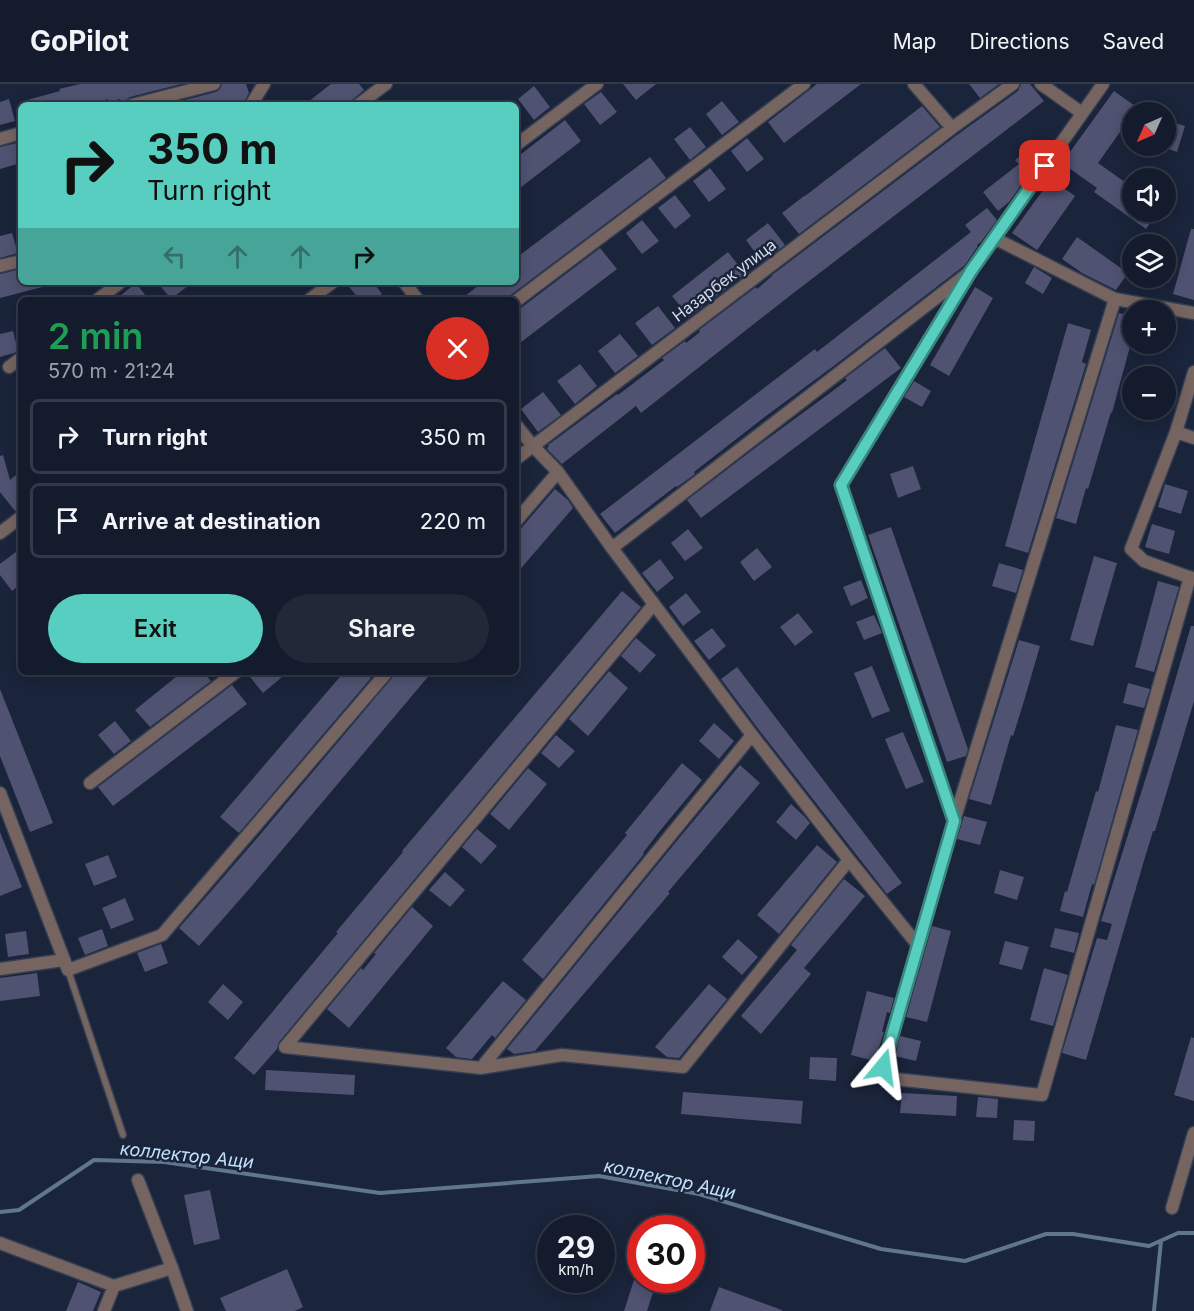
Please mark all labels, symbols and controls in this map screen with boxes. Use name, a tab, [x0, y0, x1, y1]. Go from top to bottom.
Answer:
text: GoPilot	[30, 24, 129, 58]
text: Map	[893, 29, 936, 54]
text: Directions	[969, 29, 1070, 54]
text: Saved	[1103, 29, 1164, 54]
north arrow	[1122, 102, 1176, 156]
map controls	[1122, 102, 1176, 420]
text: 350 m	[147, 123, 278, 174]
icon: right	[48, 126, 126, 204]
pin	[1019, 140, 1070, 191]
icon: arrive	[1028, 149, 1061, 182]
button: sound	[1122, 168, 1176, 222]
text: Turn right	[147, 174, 271, 207]
street label: Назарбек улица	[668, 234, 780, 326]
button: layers	[1122, 234, 1176, 288]
icon: left	[158, 240, 191, 273]
icon: ahead	[221, 240, 254, 273]
icon: ahead	[284, 240, 317, 273]
icon: right	[347, 240, 380, 273]
button: +	[1122, 300, 1176, 354]
text: 2 min	[48, 314, 143, 358]
button: close	[426, 317, 489, 380]
text: 570 m · 21:24	[48, 359, 175, 383]
button: −	[1122, 366, 1176, 420]
icon: right	[51, 420, 84, 453]
text: Turn right	[102, 424, 208, 450]
text: 350 m	[420, 424, 486, 450]
icon: arrive	[51, 504, 84, 537]
text: Arrive at destination	[102, 508, 321, 534]
text: 220 m	[420, 508, 486, 534]
button: Exit	[48, 594, 263, 663]
button: Share	[275, 594, 489, 663]
position arrow	[851, 1035, 915, 1099]
water label: коллектор Ащи	[119, 1138, 255, 1172]
water label: коллектор Ащи	[602, 1155, 738, 1203]
speed limit sign: 30	[627, 1215, 705, 1293]
text: 29	[557, 1229, 595, 1265]
text: km/h	[558, 1260, 594, 1279]

